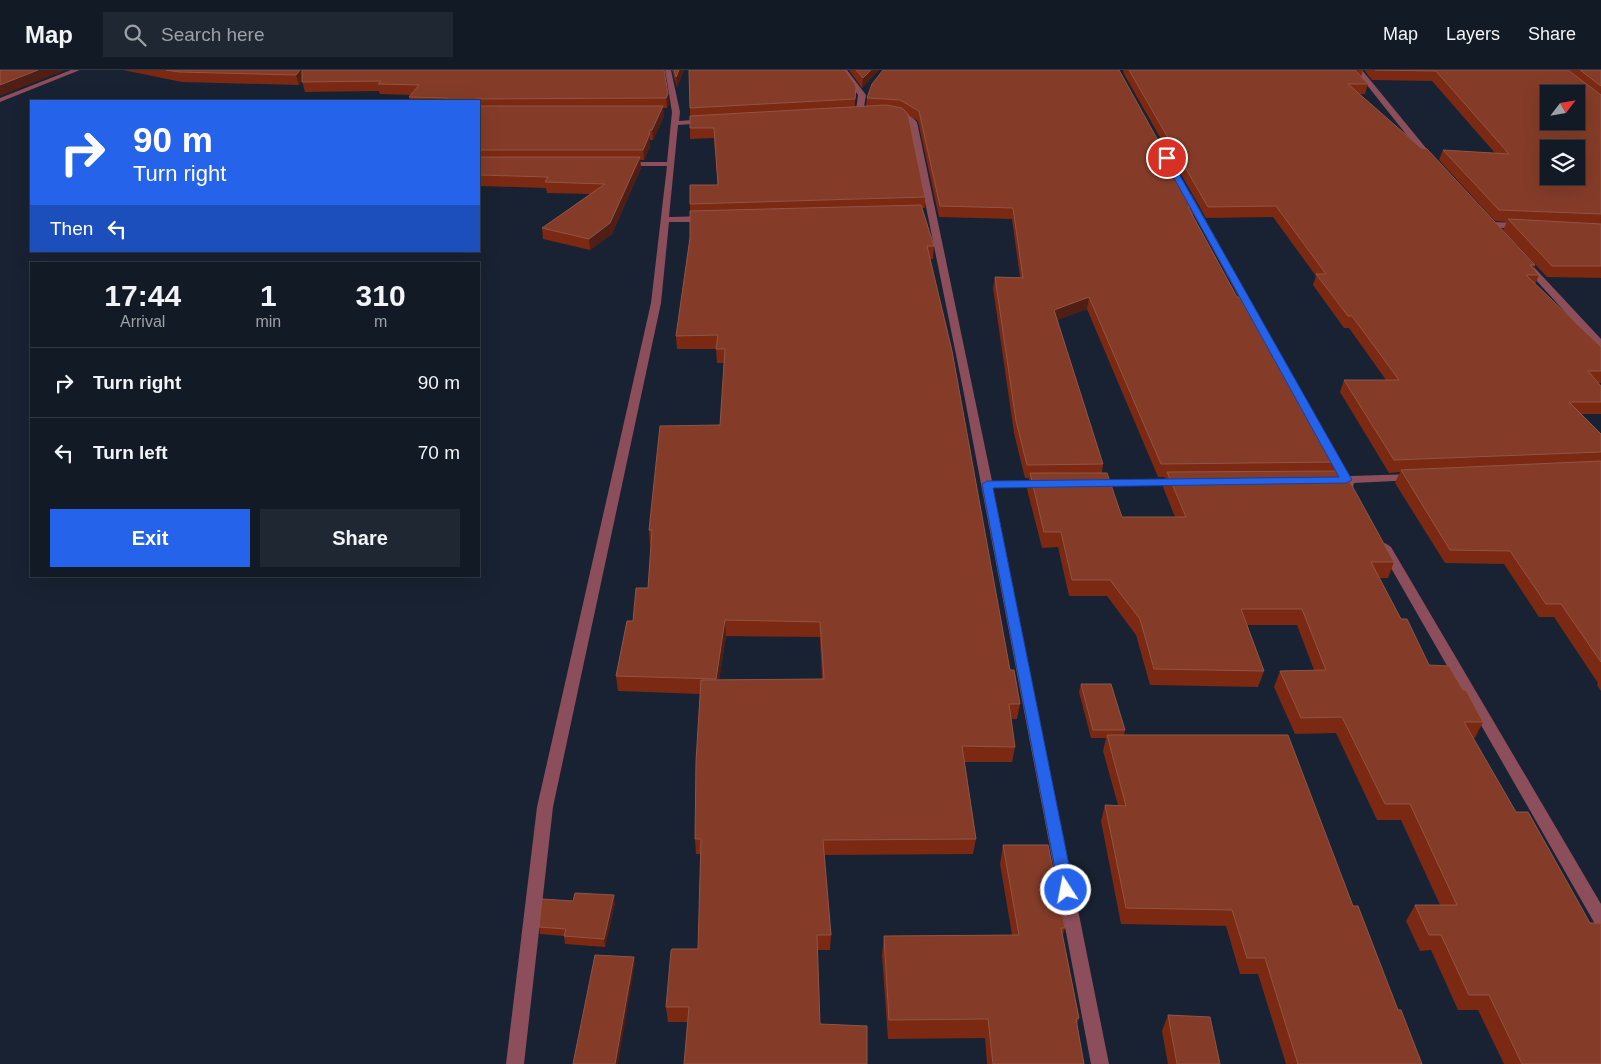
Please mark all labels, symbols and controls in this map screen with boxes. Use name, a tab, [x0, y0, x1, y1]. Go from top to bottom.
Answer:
search box	[103, 12, 453, 57]
text: Map	[25, 21, 73, 48]
icon: search	[121, 21, 149, 49]
text: Search here	[161, 24, 265, 45]
text: Map	[1383, 24, 1418, 44]
text: Layers	[1446, 24, 1500, 44]
text: Share	[1528, 24, 1576, 44]
north arrow	[1540, 85, 1585, 130]
map controls	[1540, 85, 1585, 185]
icon: right	[50, 120, 115, 185]
text: 90 m	[133, 120, 213, 159]
pin	[1146, 137, 1188, 179]
button: layers	[1540, 140, 1585, 185]
icon: arrive	[1153, 144, 1181, 172]
text: Turn right	[133, 161, 226, 186]
icon: left	[103, 215, 131, 243]
text: Then	[50, 218, 93, 239]
text: 17:44	[104, 279, 181, 312]
text: 1	[260, 279, 277, 312]
text: 310	[356, 279, 406, 312]
text: Arrival	[120, 313, 165, 330]
text: min	[255, 313, 281, 330]
text: m	[374, 313, 387, 330]
icon: right	[50, 369, 78, 397]
text: Turn right	[93, 372, 181, 393]
text: 90 m	[418, 372, 460, 393]
icon: left	[50, 439, 78, 467]
text: Turn left	[93, 442, 168, 463]
text: 70 m	[418, 442, 460, 463]
button: Exit	[50, 509, 250, 567]
button: Share	[260, 509, 460, 567]
position arrow	[1039, 863, 1091, 915]

